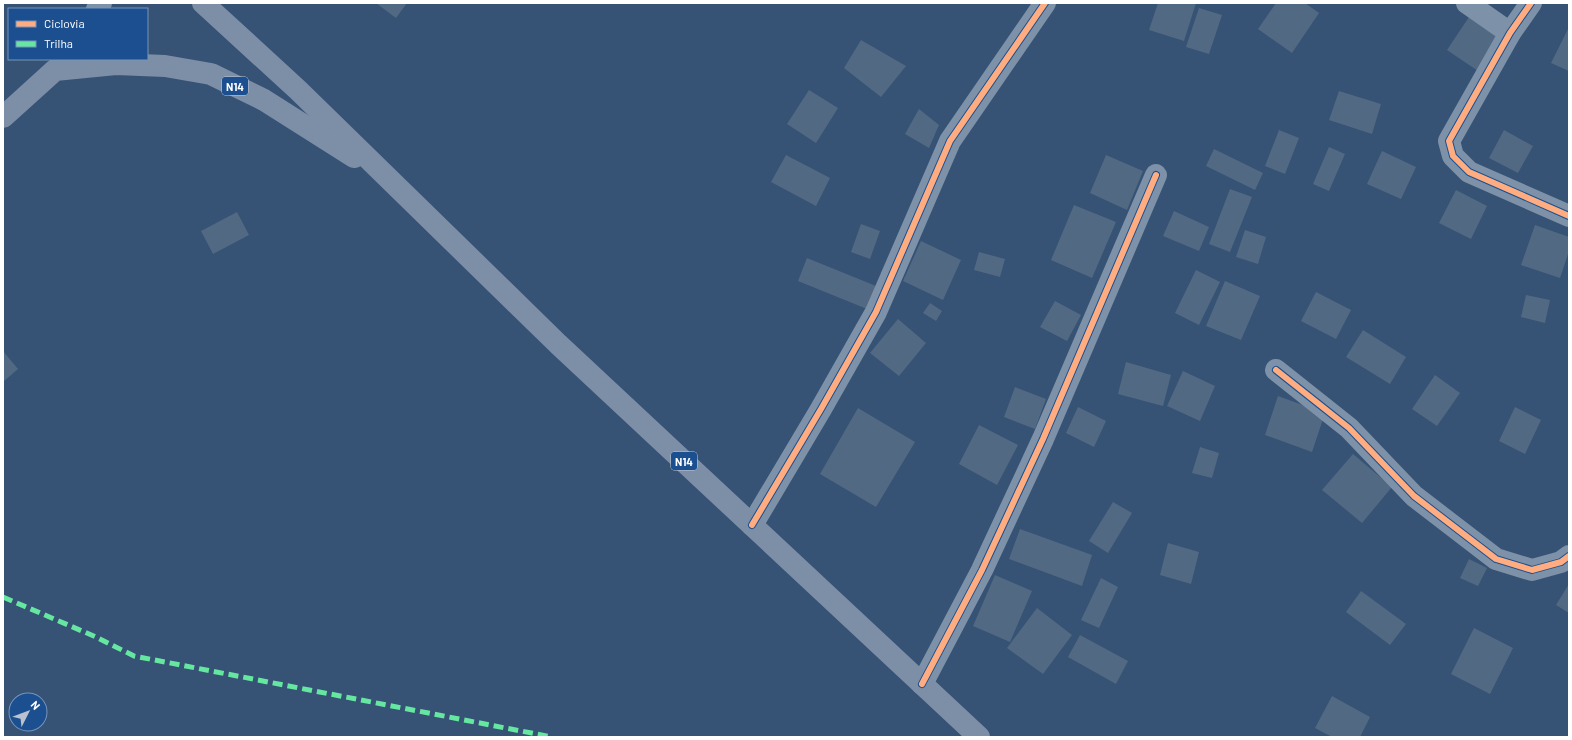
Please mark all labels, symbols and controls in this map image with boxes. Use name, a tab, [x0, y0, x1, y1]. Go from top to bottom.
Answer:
legend	[8, 8, 148, 60]
text: Ciclovia	[44, 16, 85, 30]
text: Trilha	[44, 36, 73, 50]
road number: N14	[222, 77, 248, 95]
road number: N14	[671, 452, 697, 470]
north arrow	[8, 692, 48, 732]
text: N	[29, 698, 43, 712]

